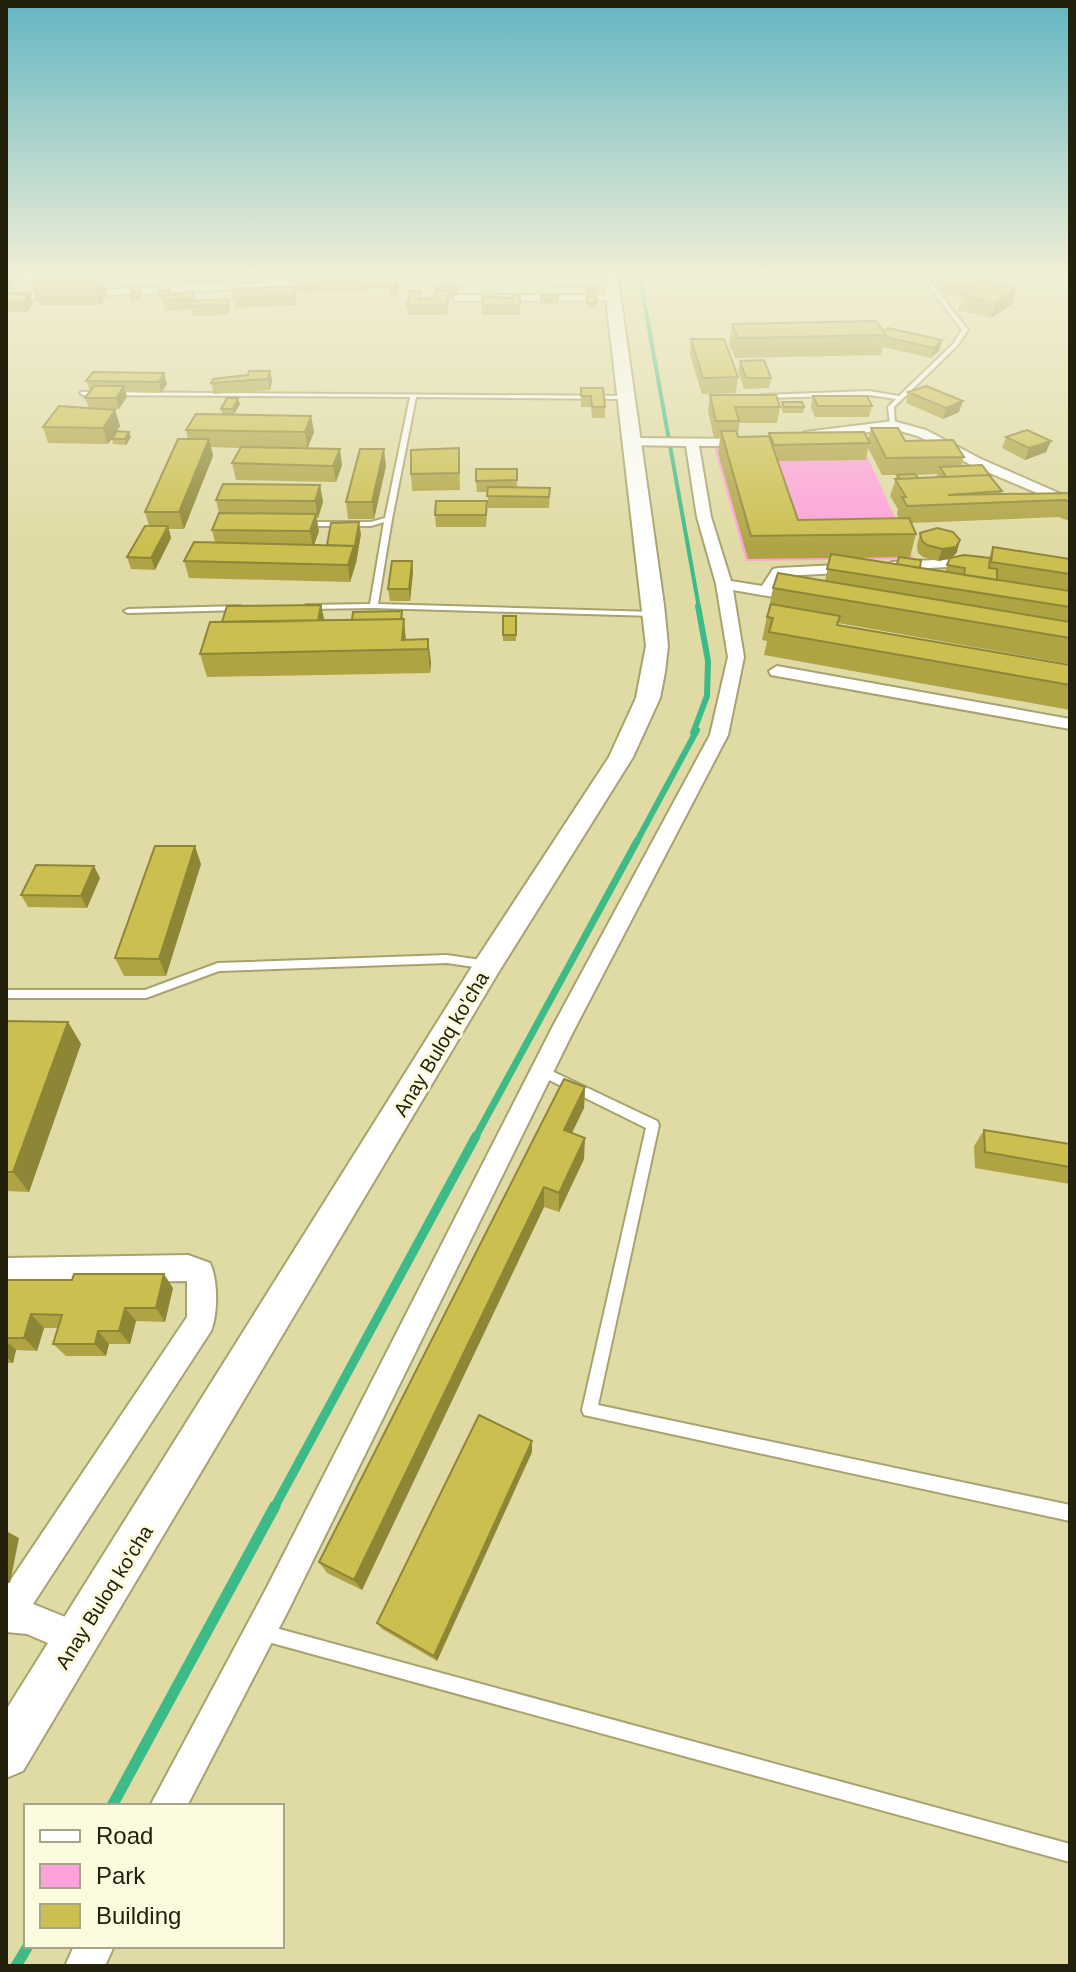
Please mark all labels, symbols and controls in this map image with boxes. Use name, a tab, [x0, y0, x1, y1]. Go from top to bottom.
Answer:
street label: Anay Buloq ko'cha	[389, 967, 493, 1120]
street label: Anay Buloq ko'cha	[51, 1520, 158, 1673]
legend	[24, 1804, 284, 1948]
text: Road	[96, 1822, 153, 1849]
text: Park	[96, 1862, 146, 1889]
text: Building	[96, 1902, 181, 1929]

